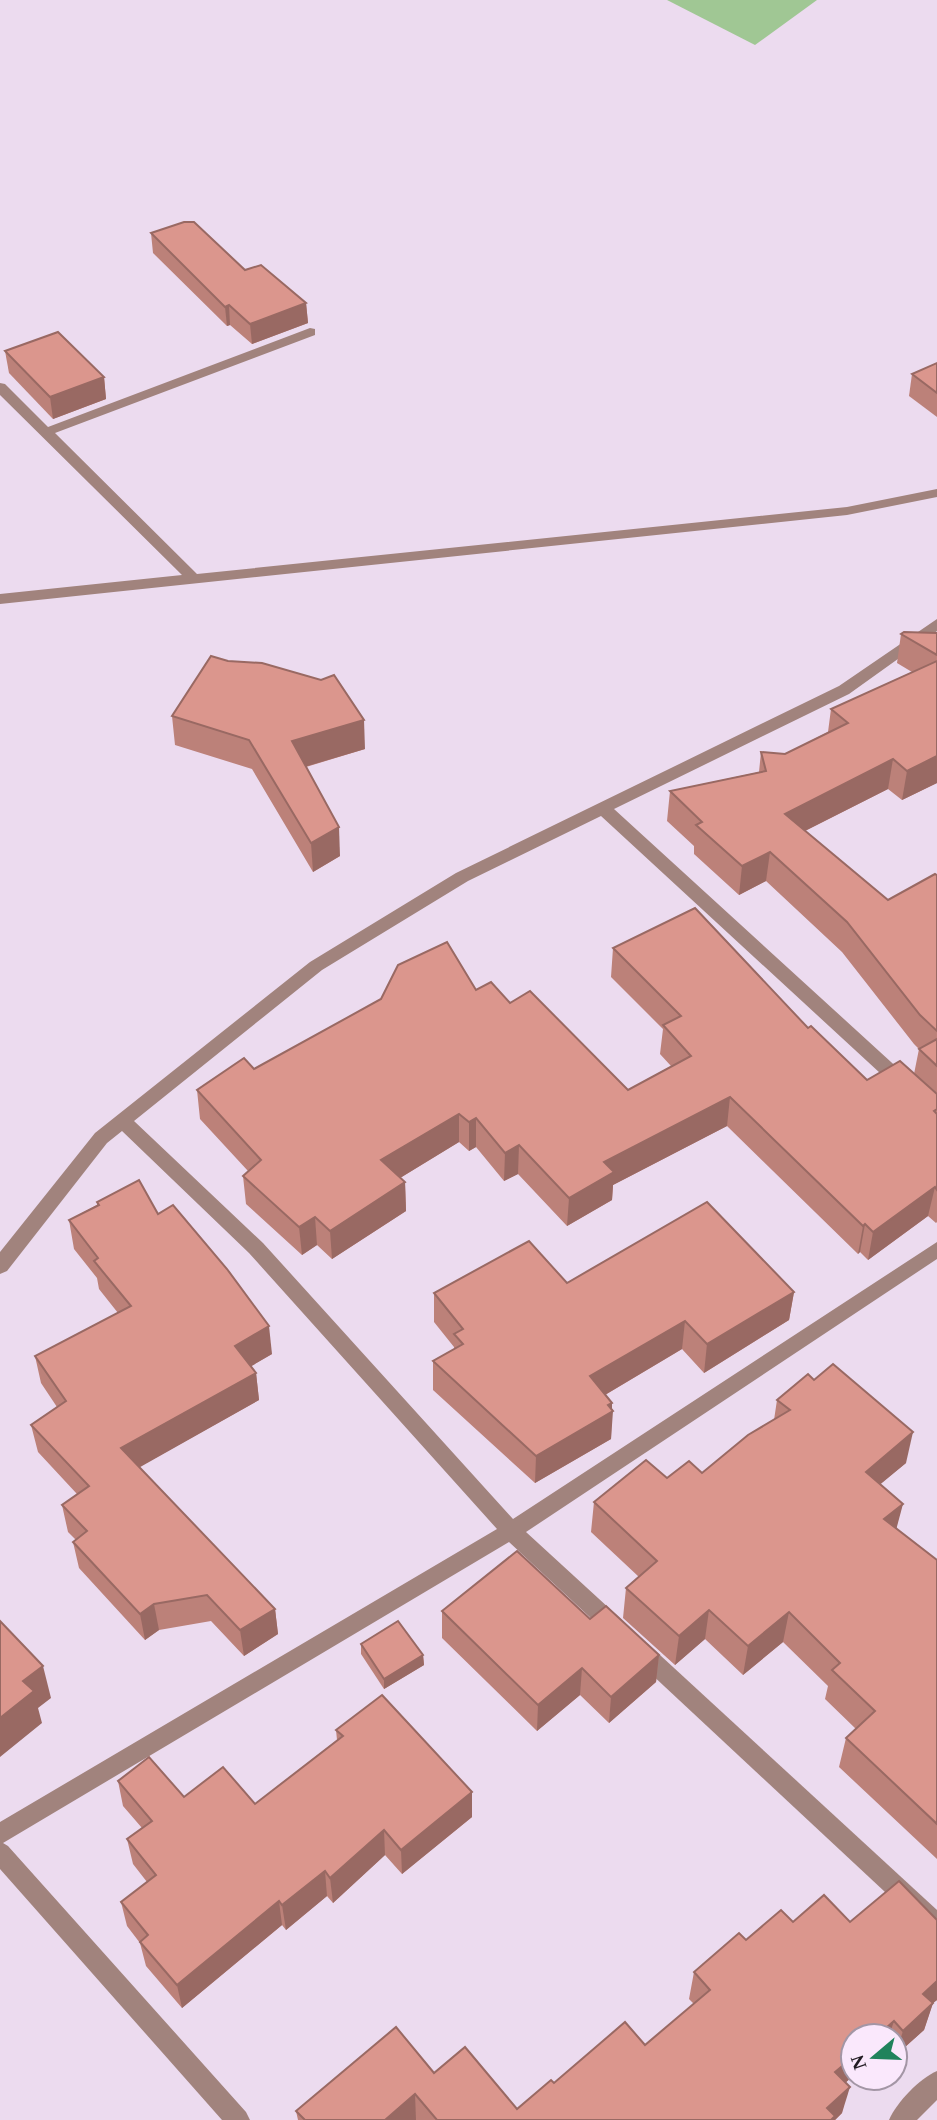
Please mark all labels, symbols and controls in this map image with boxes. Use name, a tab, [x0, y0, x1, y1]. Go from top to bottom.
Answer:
north arrow	[839, 2022, 909, 2092]
text: N	[846, 2052, 871, 2072]

